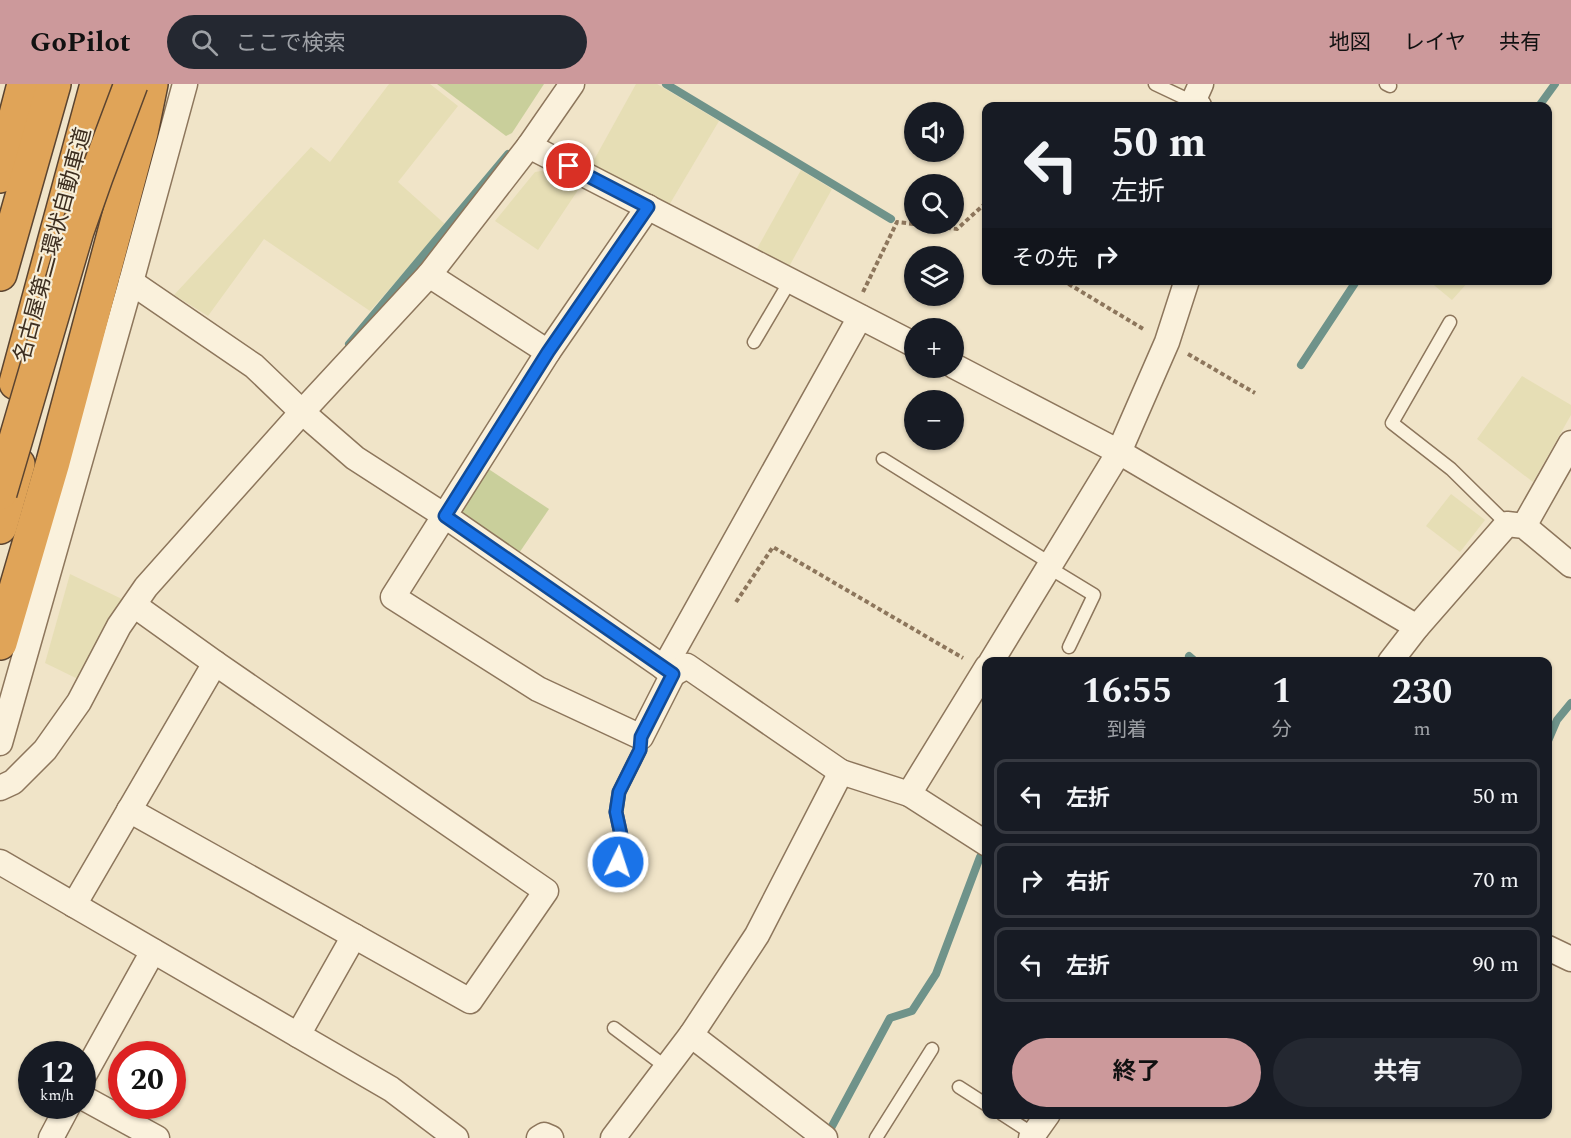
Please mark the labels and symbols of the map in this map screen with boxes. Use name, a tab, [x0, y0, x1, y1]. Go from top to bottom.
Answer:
street label: 名古屋第二環状自動車道	[6, 124, 100, 366]
pin	[543, 140, 594, 191]
position arrow	[586, 830, 650, 894]
speed limit sign: 20	[108, 1041, 186, 1119]

